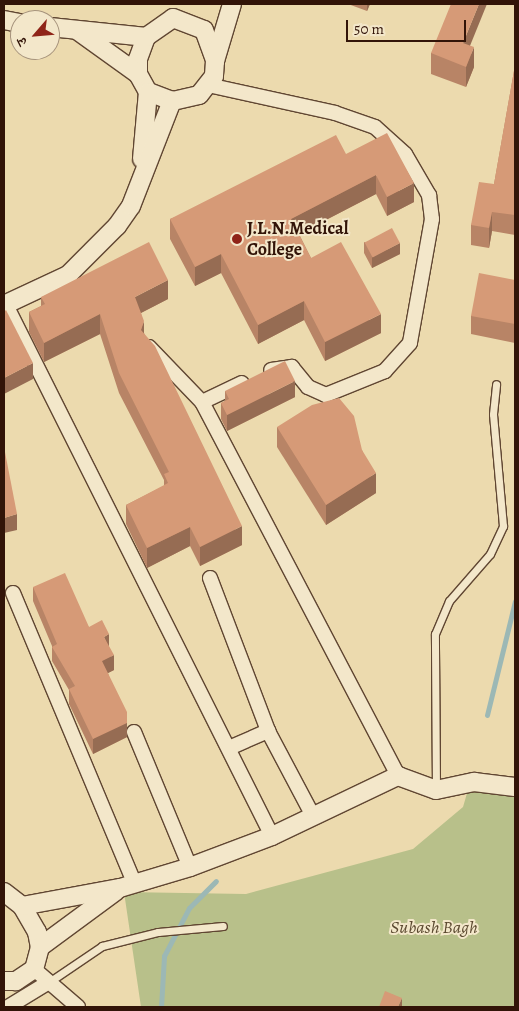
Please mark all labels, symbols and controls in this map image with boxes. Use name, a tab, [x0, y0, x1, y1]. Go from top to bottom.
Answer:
north arrow	[10, 10, 60, 60]
scale bar	[349, 10, 469, 42]
text: 50 m	[354, 19, 384, 39]
text: उ	[12, 34, 32, 49]
place label: J.L.N.Medical College	[247, 218, 348, 260]
marker: J.L.N.Medical College	[231, 233, 243, 245]
park label: Subash Bagh	[390, 916, 478, 938]

